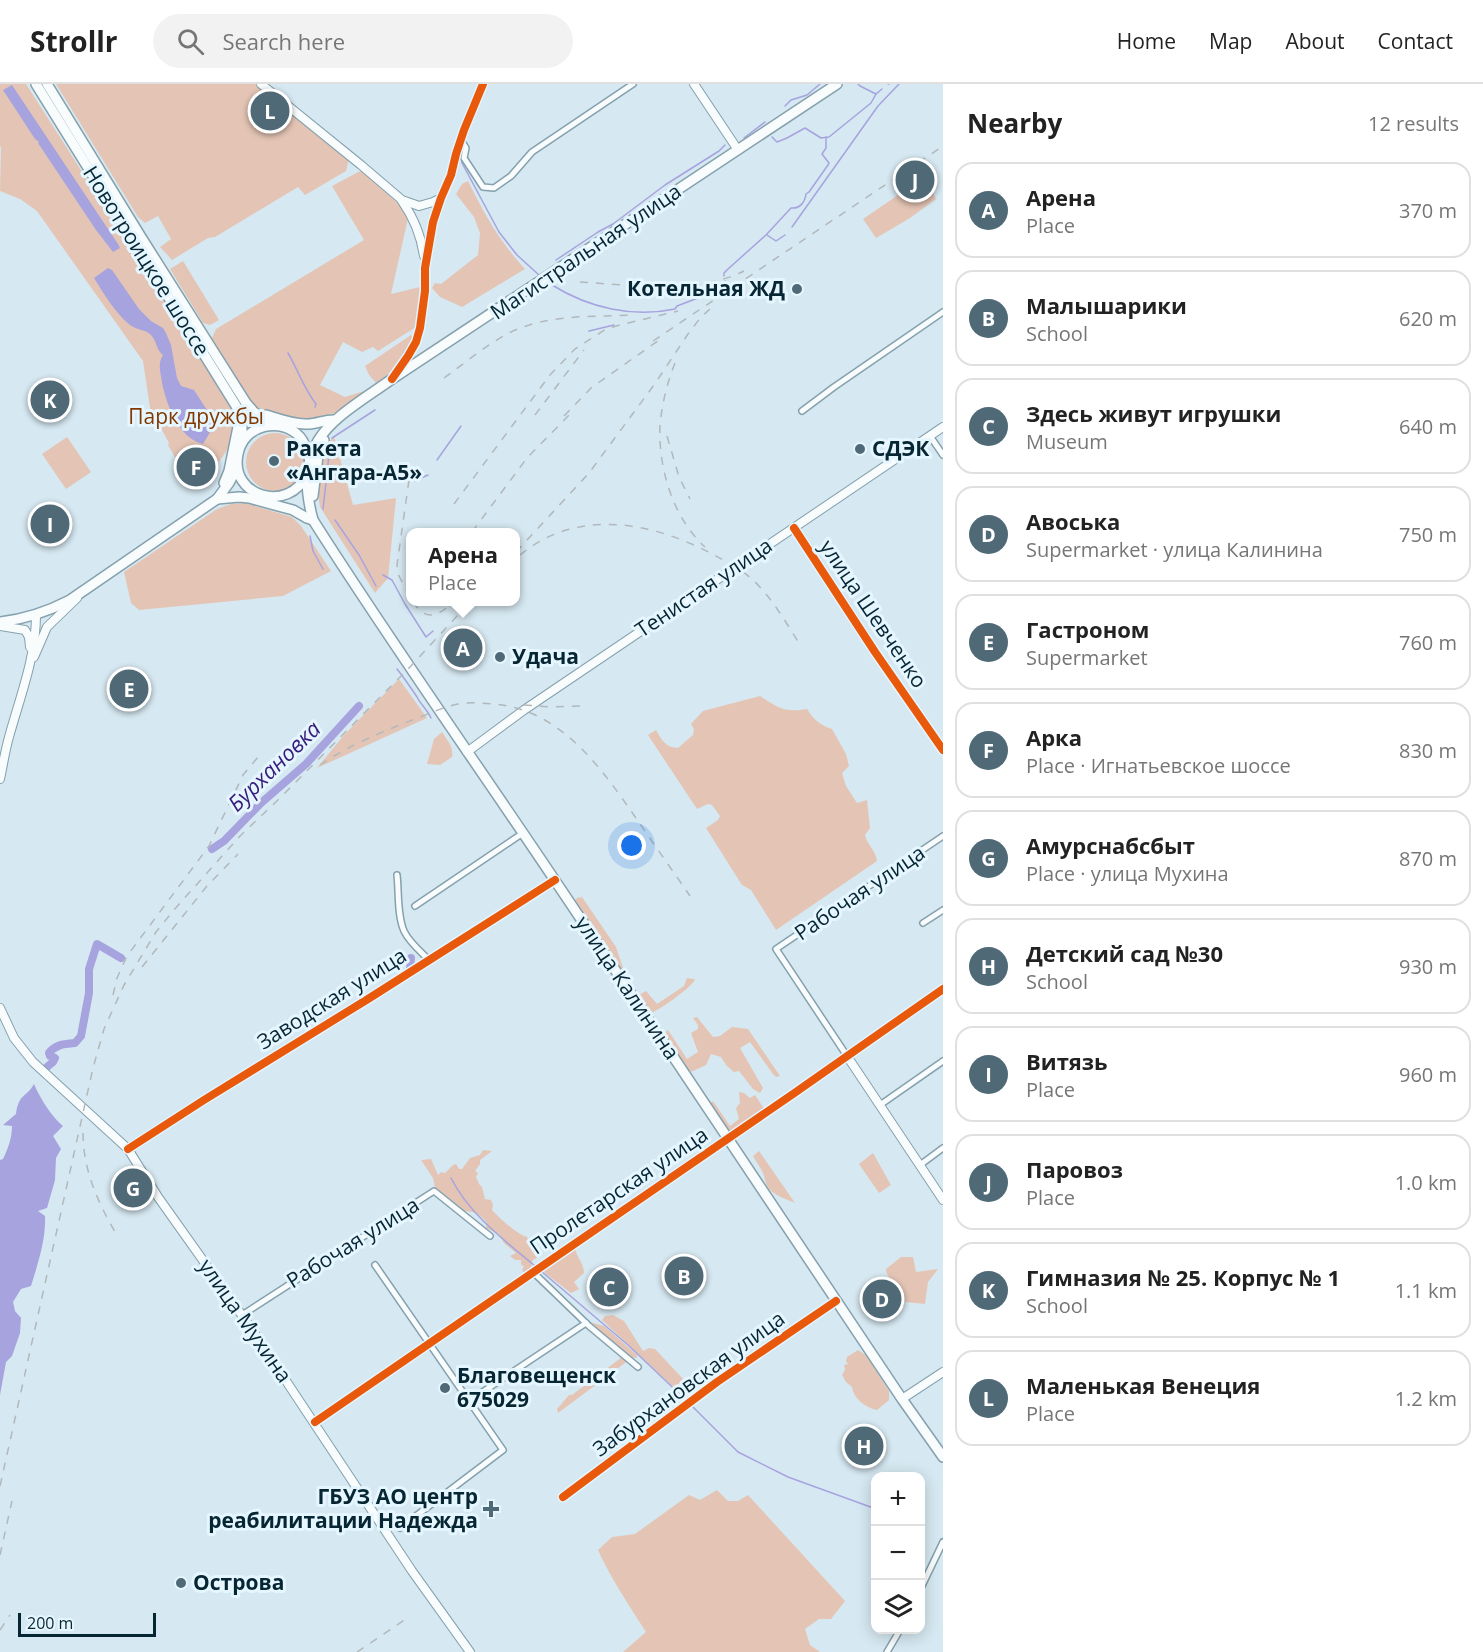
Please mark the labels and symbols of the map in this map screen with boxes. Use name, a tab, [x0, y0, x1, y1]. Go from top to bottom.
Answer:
pin: L	[250, 88, 290, 134]
pin: J	[896, 158, 934, 202]
street label: Новотроицкое шоссе	[77, 160, 217, 361]
street label: Магистральная улица	[485, 177, 686, 326]
place label: Котельная ЖД	[627, 274, 785, 302]
marker: Котельная ЖД	[790, 282, 804, 296]
pin: K	[31, 378, 70, 422]
park label: Парк дружбы	[128, 402, 264, 430]
place label: Ракета «Ангара-А5»	[286, 434, 422, 486]
place label: СДЭК	[872, 434, 930, 462]
marker: СДЭК	[853, 442, 867, 456]
pin: F	[176, 444, 216, 490]
marker: Ракета «Ангара-А5»	[267, 454, 281, 468]
pin: I	[31, 502, 70, 546]
street label: Тенистая улица	[630, 531, 777, 643]
street label: улица Шевченко	[814, 534, 934, 693]
pin: A	[444, 626, 482, 670]
place label: Удача	[512, 642, 579, 670]
marker: Удача	[493, 650, 507, 664]
pin: E	[110, 666, 148, 712]
water label: Бурхановка	[220, 713, 326, 817]
your location	[617, 831, 646, 860]
street label: Рабочая улица	[789, 838, 930, 946]
street label: улица Калинина	[569, 910, 686, 1065]
street label: Заводская улица	[252, 941, 411, 1055]
street label: Пролетарская улица	[524, 1120, 713, 1260]
pin: G	[114, 1166, 152, 1210]
street label: Рабочая улица	[281, 1190, 424, 1294]
street label: улица Мухина	[193, 1253, 299, 1388]
pin: B	[664, 1254, 704, 1298]
pin: C	[590, 1264, 628, 1310]
pin: D	[862, 1276, 902, 1322]
street label: Забурхановская улица	[587, 1304, 790, 1462]
place label: Благовещенск 675029	[457, 1361, 616, 1413]
marker: Благовещенск 675029	[438, 1381, 452, 1395]
pin: H	[844, 1424, 884, 1468]
place label: ГБУЗ АО центр реабилитации Надежда	[208, 1482, 478, 1534]
marker: ГБУЗ АО центр реабилитации Надежда	[482, 1500, 500, 1518]
place label: Острова	[193, 1568, 284, 1596]
marker: Острова	[174, 1576, 188, 1590]
scale bar	[18, 1610, 156, 1638]

